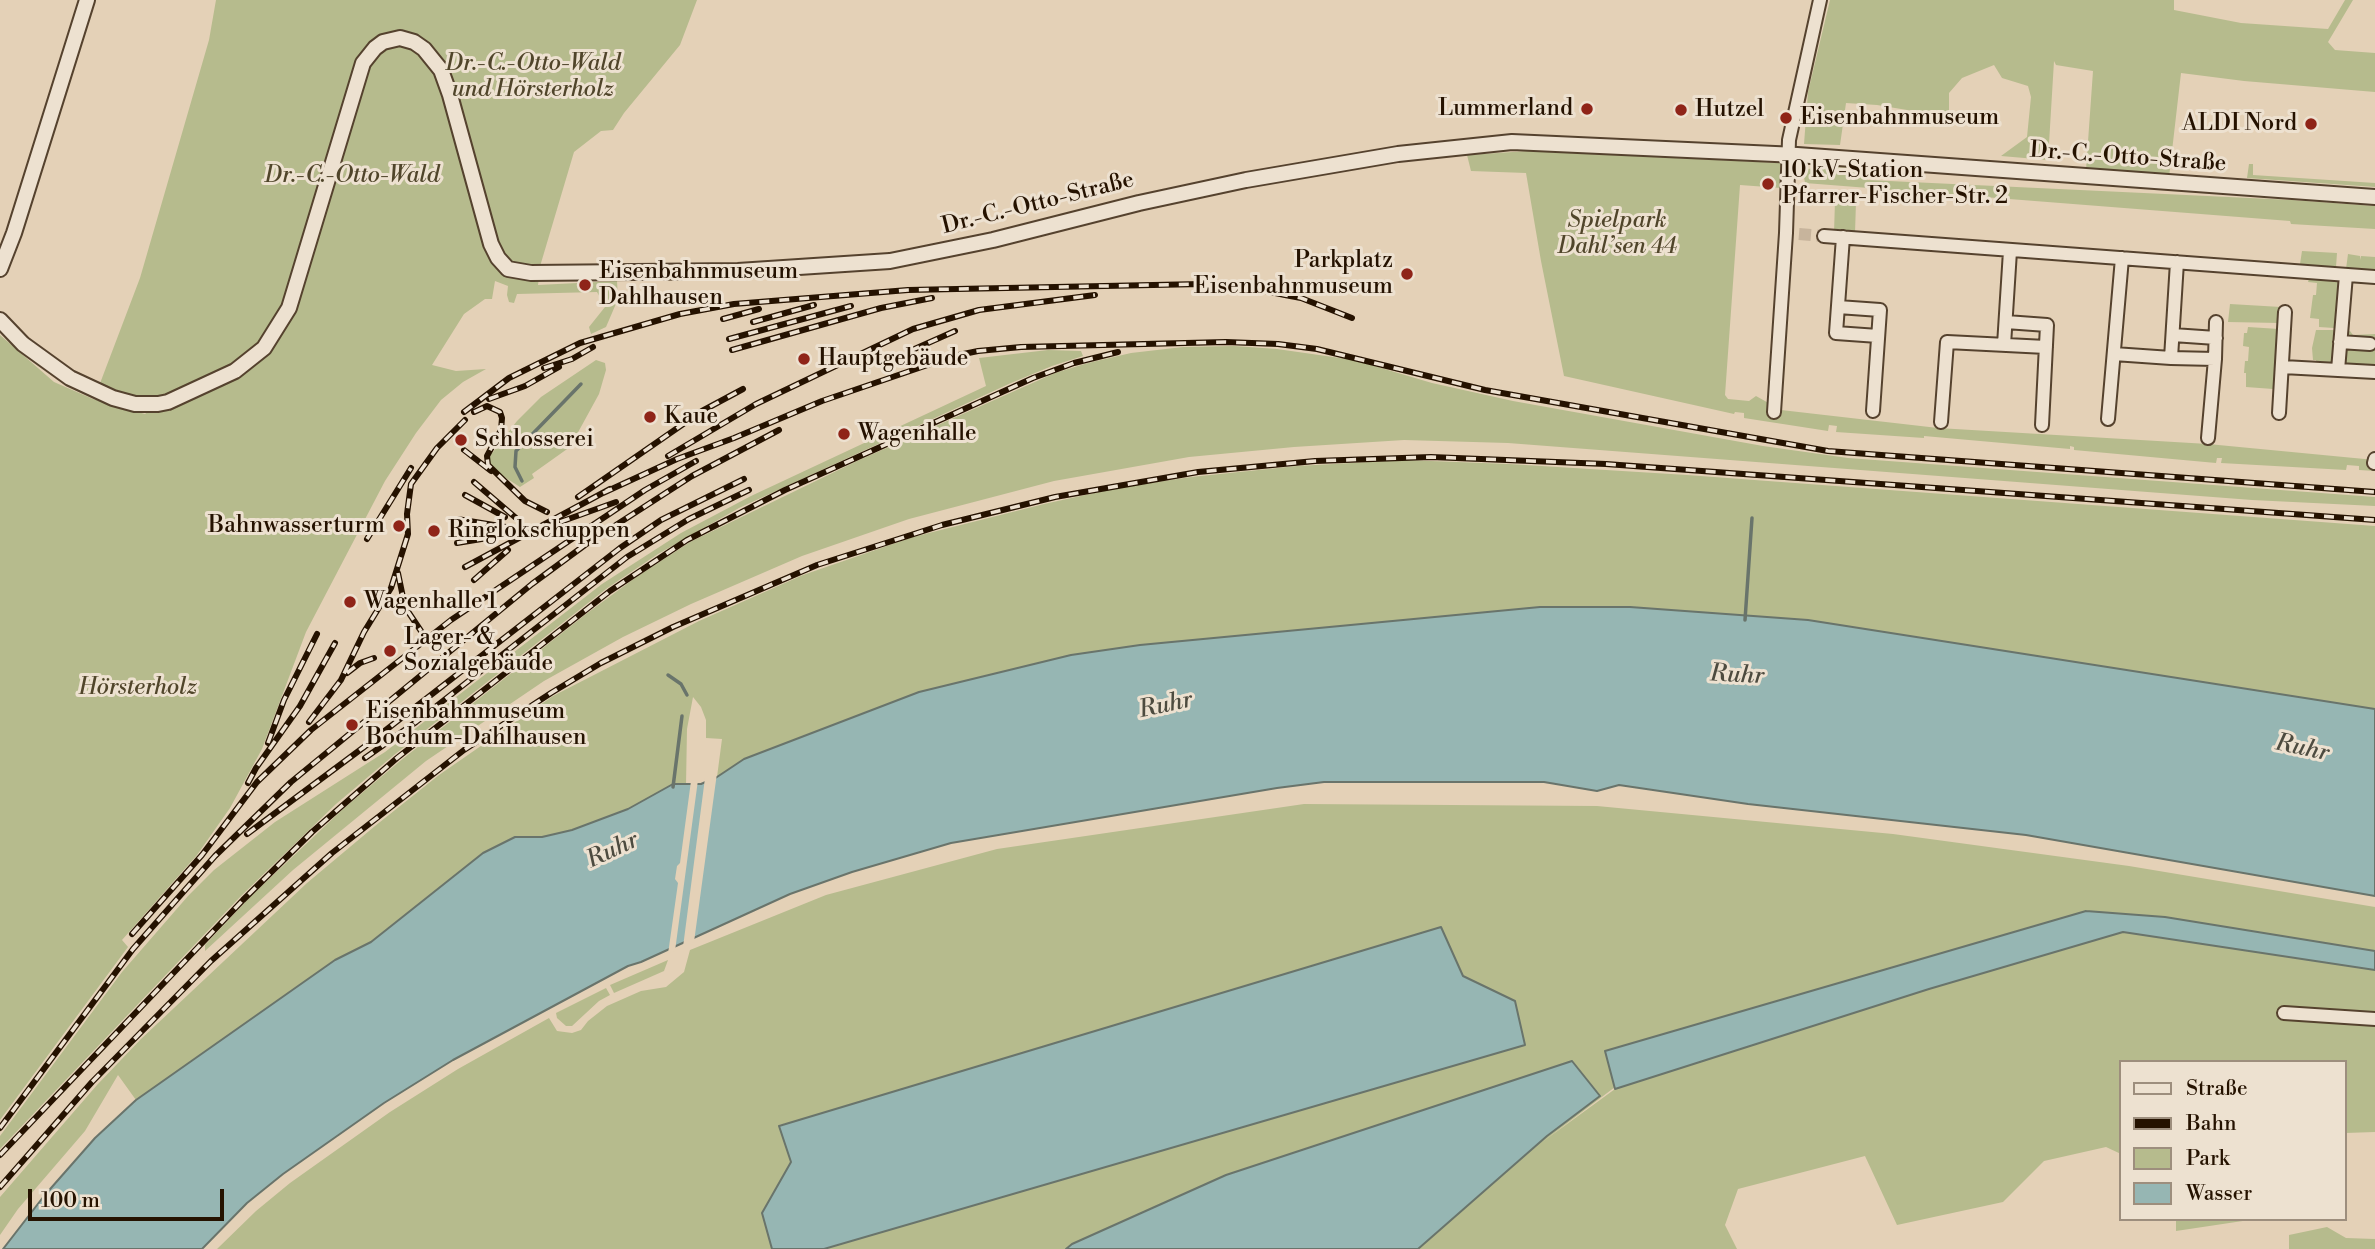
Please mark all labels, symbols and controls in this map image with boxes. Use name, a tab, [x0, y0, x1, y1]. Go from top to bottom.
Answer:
park label: Dr.-C.-Otto-Wald und Hörsterholz	[445, 50, 621, 104]
place label: Lummerland	[1438, 95, 1573, 123]
place label: Hutzel	[1695, 96, 1764, 124]
marker: Lummerland	[1579, 101, 1595, 117]
marker: Hutzel	[1673, 102, 1689, 118]
place label: Eisenbahnmuseum	[1800, 104, 1999, 132]
marker: Eisenbahnmuseum	[1778, 110, 1794, 126]
place label: ALDI Nord	[2182, 110, 2297, 138]
marker: ALDI Nord	[2303, 116, 2319, 132]
street label: Dr.-C.-Otto-Straße	[2029, 137, 2227, 179]
place label: 10 kV-Station Pfarrer-Fischer-Str. 2	[1782, 157, 2008, 211]
park label: Dr.-C.-Otto-Wald	[264, 162, 440, 190]
street label: Dr.-C.-Otto-Straße	[939, 167, 1137, 241]
marker: 10 kV-Station Pfarrer-Fischer-Str. 2	[1760, 176, 1776, 192]
park label: Spielpark Dahl’sen 44	[1558, 207, 1676, 261]
place label: Parkplatz Eisenbahnmuseum	[1194, 247, 1393, 301]
place label: Eisenbahnmuseum Dahlhausen	[599, 258, 798, 312]
marker: Parkplatz Eisenbahnmuseum	[1399, 266, 1415, 282]
marker: Eisenbahnmuseum Dahlhausen	[577, 277, 593, 293]
place label: Hauptgebäude	[818, 345, 968, 373]
marker: Hauptgebäude	[796, 351, 812, 367]
place label: Kaue	[664, 403, 718, 431]
marker: Kaue	[642, 409, 658, 425]
place label: Wagenhalle	[858, 420, 977, 448]
place label: Schlosserei	[475, 426, 594, 454]
marker: Wagenhalle	[836, 426, 852, 442]
marker: Schlosserei	[453, 432, 469, 448]
place label: Bahnwasserturm	[208, 512, 385, 540]
place label: Ringlokschuppen	[448, 517, 630, 545]
marker: Bahnwasserturm	[391, 518, 407, 534]
marker: Ringlokschuppen	[426, 523, 442, 539]
place label: Wagenhalle 1	[364, 588, 497, 616]
marker: Wagenhalle 1	[342, 594, 358, 610]
place label: Lager- & Sozialgebäude	[404, 624, 553, 678]
marker: Lager- & Sozialgebäude	[382, 643, 398, 659]
water label: Ruhr	[1709, 660, 1765, 692]
park label: Hörsterholz	[79, 674, 197, 702]
water label: Ruhr	[1136, 686, 1196, 726]
place label: Eisenbahnmuseum Bochum-Dahlhausen	[366, 698, 586, 752]
marker: Eisenbahnmuseum Bochum-Dahlhausen	[344, 717, 360, 733]
water label: Ruhr	[2272, 729, 2332, 769]
water label: Ruhr	[582, 826, 644, 876]
legend	[2120, 1060, 2347, 1221]
text: Straße	[2186, 1076, 2248, 1102]
text: Bahn	[2186, 1111, 2236, 1137]
text: Park	[2186, 1146, 2230, 1172]
scale bar	[32, 1176, 228, 1220]
text: Wasser	[2186, 1181, 2252, 1207]
text: 100 m	[41, 1188, 100, 1214]

